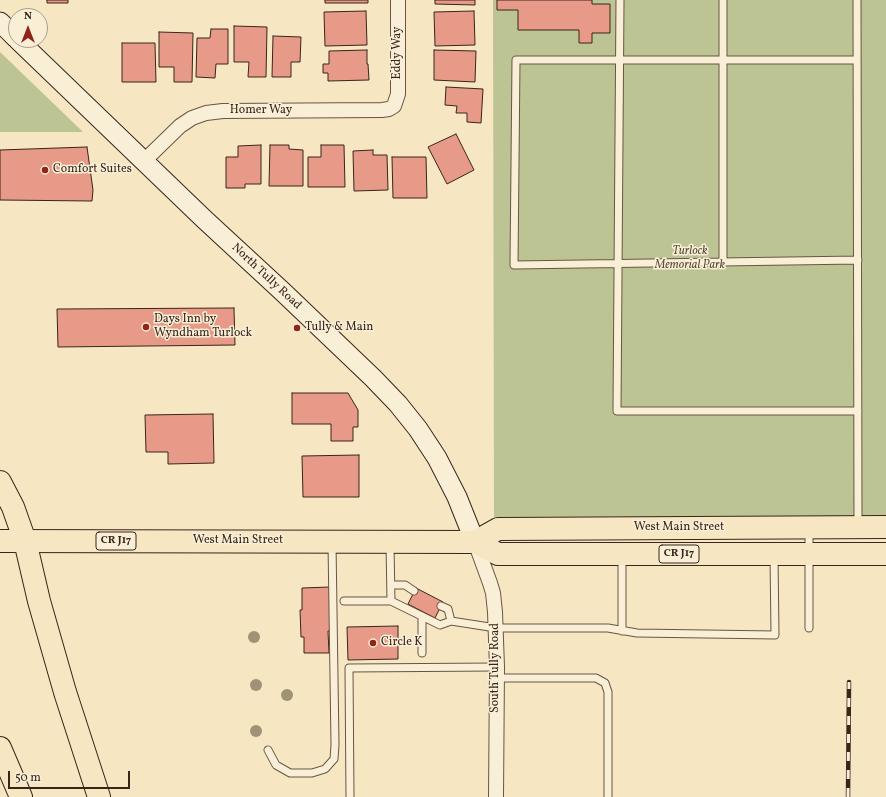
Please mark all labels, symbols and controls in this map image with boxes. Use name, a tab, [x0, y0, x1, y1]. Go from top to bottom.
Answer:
north arrow	[8, 8, 48, 48]
text: N	[24, 9, 32, 24]
street label: Eddy Way	[391, 27, 405, 79]
street label: Homer Way	[230, 104, 292, 118]
place label: Comfort Suites	[53, 163, 132, 177]
marker: Comfort Suites	[40, 165, 50, 175]
street label: North Tully Road	[228, 241, 304, 313]
park label: Turlock Memorial Park	[655, 245, 725, 273]
place label: Days Inn by Wyndham Turlock	[154, 313, 252, 341]
place label: Tully & Main	[305, 321, 373, 335]
marker: Days Inn by Wyndham Turlock	[141, 322, 151, 332]
marker: Tully & Main	[292, 323, 302, 333]
street label: West Main Street	[634, 521, 724, 535]
road number: CR J17	[96, 532, 136, 550]
street label: West Main Street	[193, 534, 283, 548]
road number: CR J17	[659, 545, 699, 563]
street label: South Tully Road	[489, 623, 503, 713]
place label: Circle K	[381, 636, 422, 650]
marker: Circle K	[368, 638, 378, 648]
scale bar	[10, 763, 132, 789]
text: 50 m	[15, 770, 41, 786]

